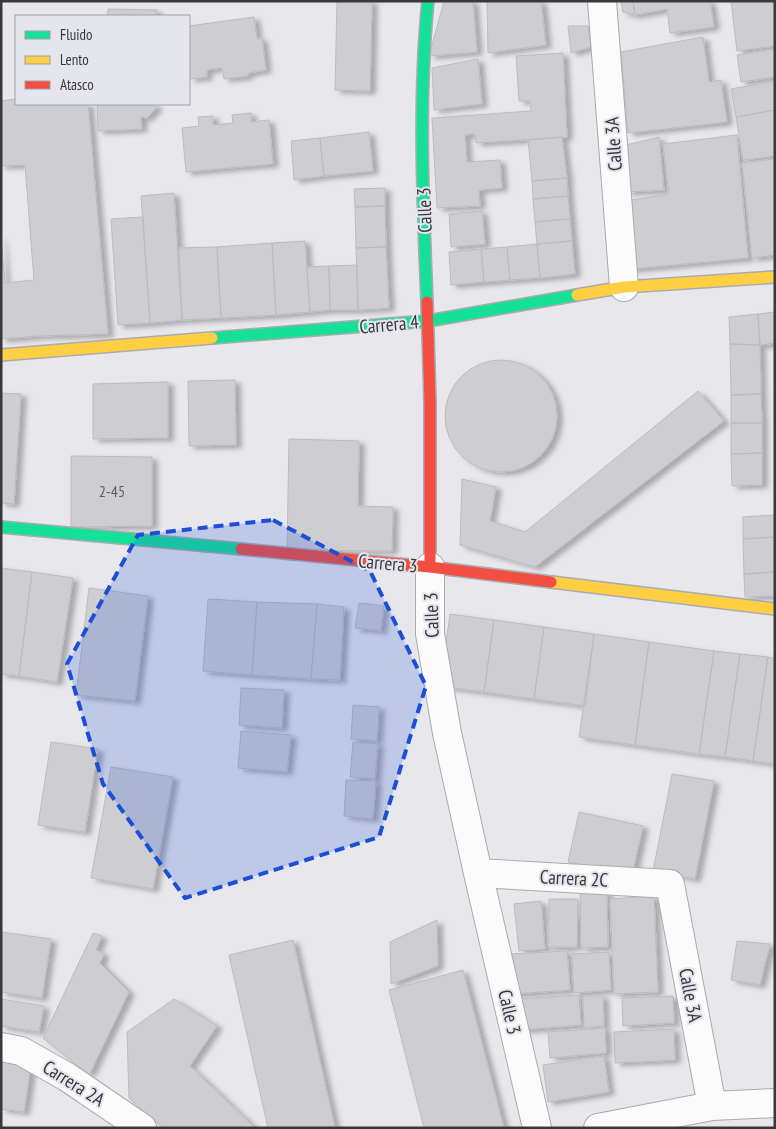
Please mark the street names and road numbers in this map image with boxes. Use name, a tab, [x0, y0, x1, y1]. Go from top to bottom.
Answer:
street label: Calle 3A	[599, 116, 627, 172]
street label: Calle 3	[411, 187, 437, 233]
street label: Carrera 4	[358, 309, 420, 339]
street label: Carrera 3	[357, 548, 419, 578]
street label: Calle 3	[418, 592, 444, 638]
street label: Carrera 2C	[539, 864, 609, 892]
street label: Calle 3A	[674, 966, 708, 1024]
street label: Calle 3	[493, 987, 527, 1037]
street label: Carrera 2A	[39, 1055, 109, 1111]

